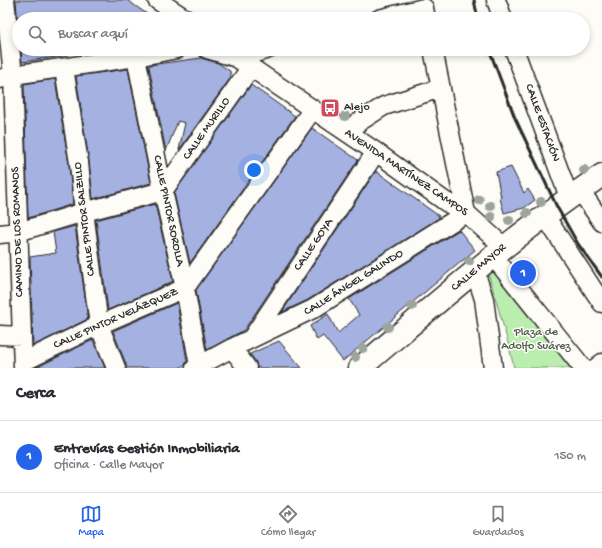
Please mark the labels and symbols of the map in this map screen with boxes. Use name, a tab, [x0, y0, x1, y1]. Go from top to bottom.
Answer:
street label: CALLE ESTACIÓN	[521, 82, 563, 164]
street label: CALLE MURILLO	[180, 95, 234, 163]
bus stop icon: Alejo	[319, 97, 341, 119]
place label: Alejo	[344, 101, 370, 115]
street label: AVENIDA MARTÍNEZ CAMPOS	[342, 126, 471, 220]
street label: CALLE PINTOR SOROLLA	[149, 154, 187, 269]
your location	[244, 160, 264, 180]
street label: CALLE PINTOR SALZILLO	[71, 161, 99, 277]
street label: CAMINO DE LOS ROMANOS	[9, 166, 27, 297]
street label: CALLE GOYA	[291, 215, 337, 274]
street label: CALLE MAYOR	[449, 241, 510, 295]
street label: CALLE ÁNGEL GALINDO	[302, 247, 406, 319]
pin: 1	[510, 258, 536, 288]
street label: CALLE PINTOR VELÁZQUEZ	[52, 285, 181, 353]
park label: Plaza de Adolfo Suárez	[501, 326, 571, 354]

